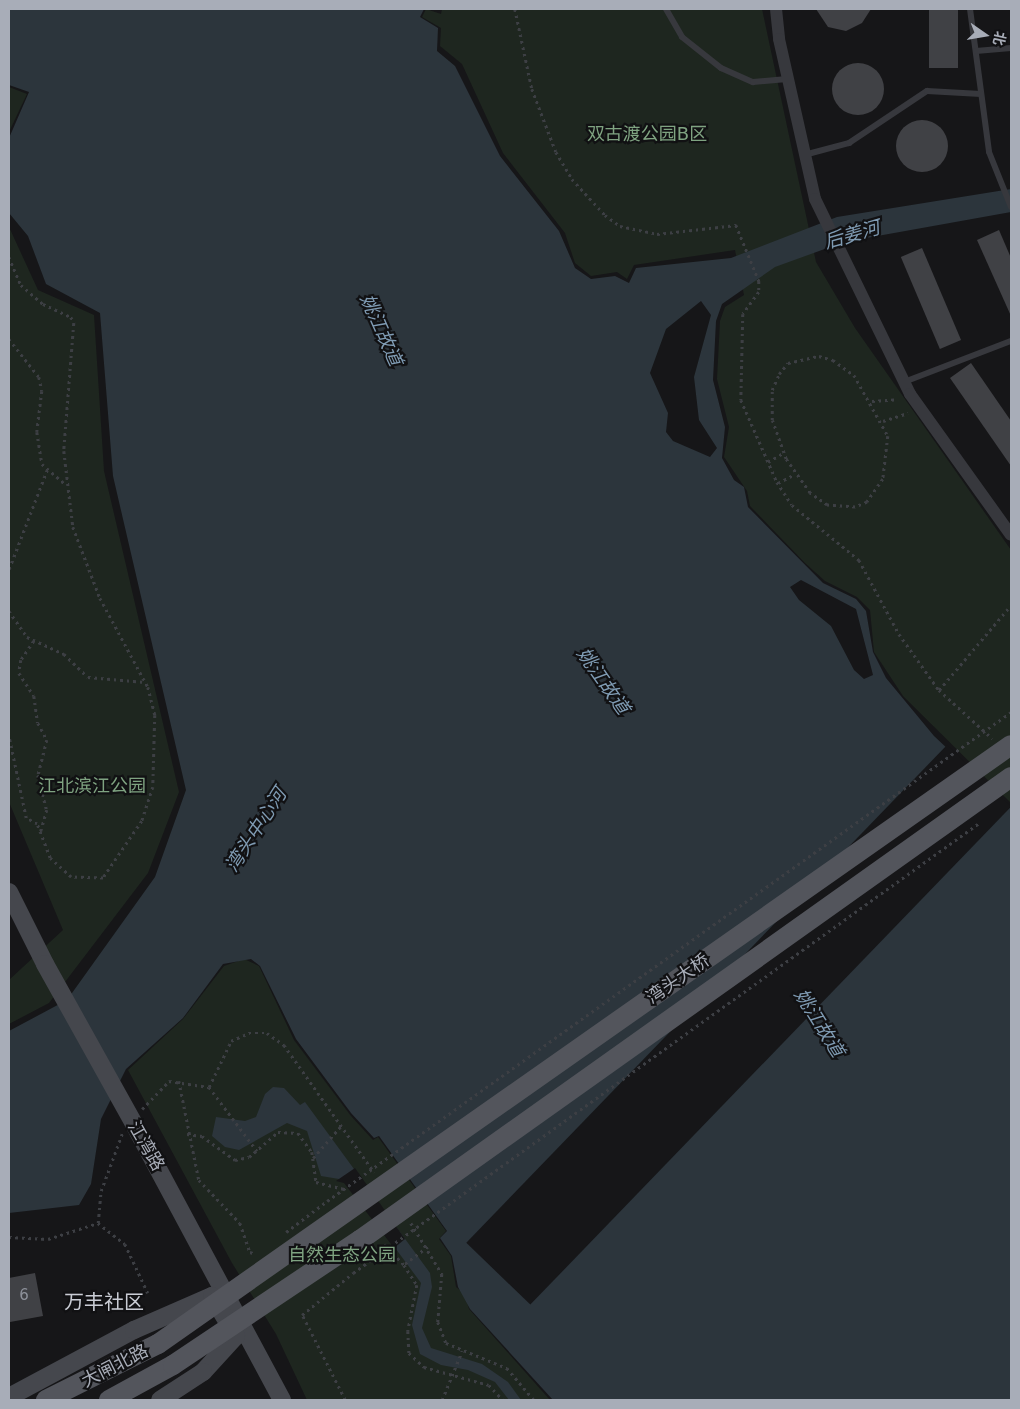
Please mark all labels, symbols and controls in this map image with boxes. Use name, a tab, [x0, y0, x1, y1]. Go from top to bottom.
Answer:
north arrow	[960, 10, 1010, 60]
text: 北	[990, 30, 1009, 47]
park label: 双古渡公园B区	[587, 123, 707, 145]
water label: 后姜河	[821, 216, 883, 254]
water label: 姚江故道	[355, 291, 407, 369]
water label: 姚江故道	[572, 643, 634, 719]
park label: 江北滨江公园	[38, 775, 146, 797]
water label: 湾头中心河	[221, 784, 291, 876]
street label: 湾头大桥	[642, 950, 714, 1008]
water label: 姚江故道	[789, 985, 849, 1061]
street label: 江湾路	[123, 1117, 169, 1175]
park label: 自然生态公园	[288, 1244, 396, 1266]
house number: 6	[19, 1287, 29, 1305]
district label: 万丰社区	[64, 1290, 144, 1314]
street label: 大闸北路	[78, 1340, 152, 1392]

